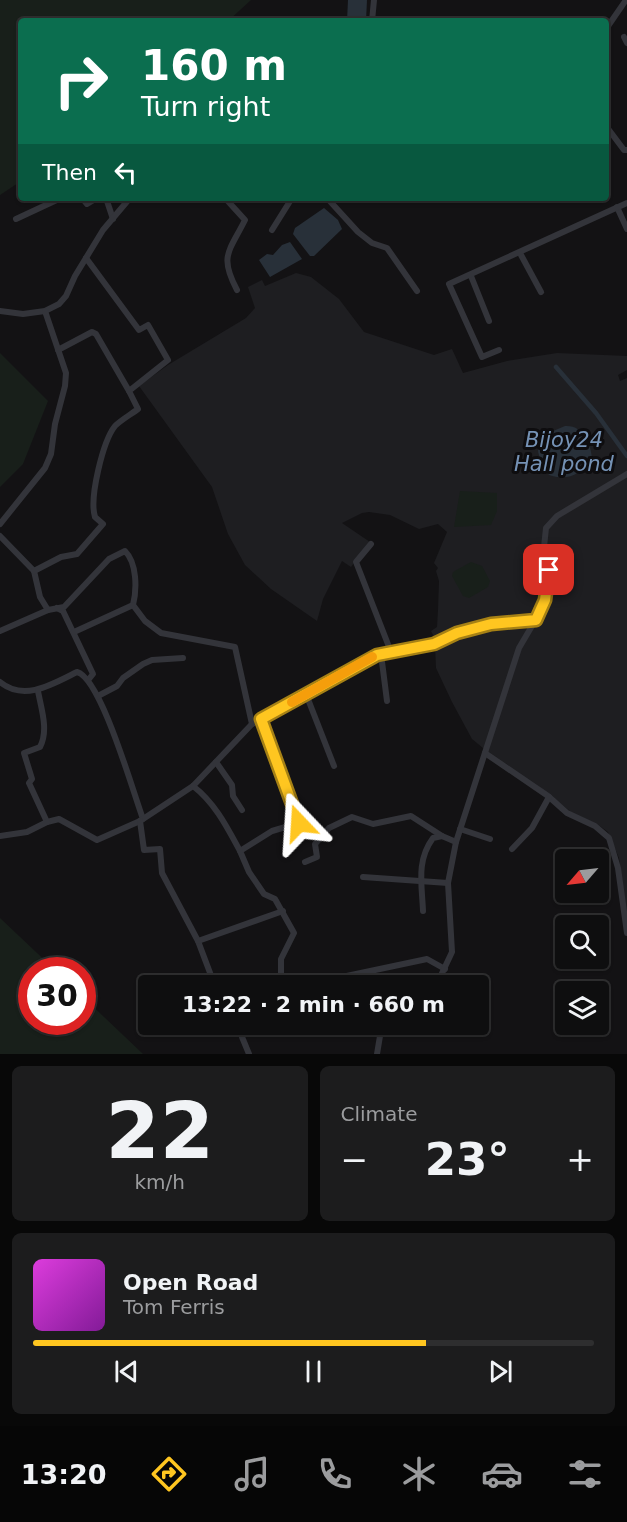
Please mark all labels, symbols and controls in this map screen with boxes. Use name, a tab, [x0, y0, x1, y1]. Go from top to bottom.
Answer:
text: 160 m	[141, 41, 287, 90]
icon: right	[42, 42, 120, 120]
text: Turn right	[141, 91, 270, 122]
icon: left	[109, 156, 142, 189]
text: Then	[42, 160, 97, 185]
water label: Bijoy24 Hall pond	[514, 428, 615, 476]
pin	[523, 544, 574, 595]
icon: arrive	[532, 553, 565, 586]
position arrow	[267, 791, 331, 855]
north arrow	[555, 849, 609, 903]
map controls	[555, 849, 609, 1035]
button: search	[555, 915, 609, 969]
speed limit sign: 30	[18, 957, 96, 1035]
button: layers	[555, 981, 609, 1035]
text: 13:22 · 2 min · 660 m	[182, 992, 445, 1017]
text: 22	[105, 1086, 214, 1176]
text: Climate	[341, 1102, 417, 1126]
text: 23°	[425, 1133, 510, 1186]
text: −	[341, 1140, 368, 1179]
text: +	[566, 1140, 594, 1179]
text: km/h	[135, 1170, 185, 1194]
text: Open Road	[123, 1270, 258, 1295]
text: Tom Ferris	[123, 1295, 225, 1319]
icon: previous	[110, 1355, 143, 1388]
icon: pause	[297, 1355, 330, 1388]
icon: next	[484, 1355, 517, 1388]
icon: directions	[148, 1453, 190, 1495]
icon: music	[231, 1453, 273, 1495]
icon: phone	[314, 1453, 356, 1495]
icon: climate	[398, 1453, 440, 1495]
icon: car	[481, 1453, 523, 1495]
icon: filters	[564, 1453, 606, 1495]
text: 13:20	[21, 1459, 107, 1490]

